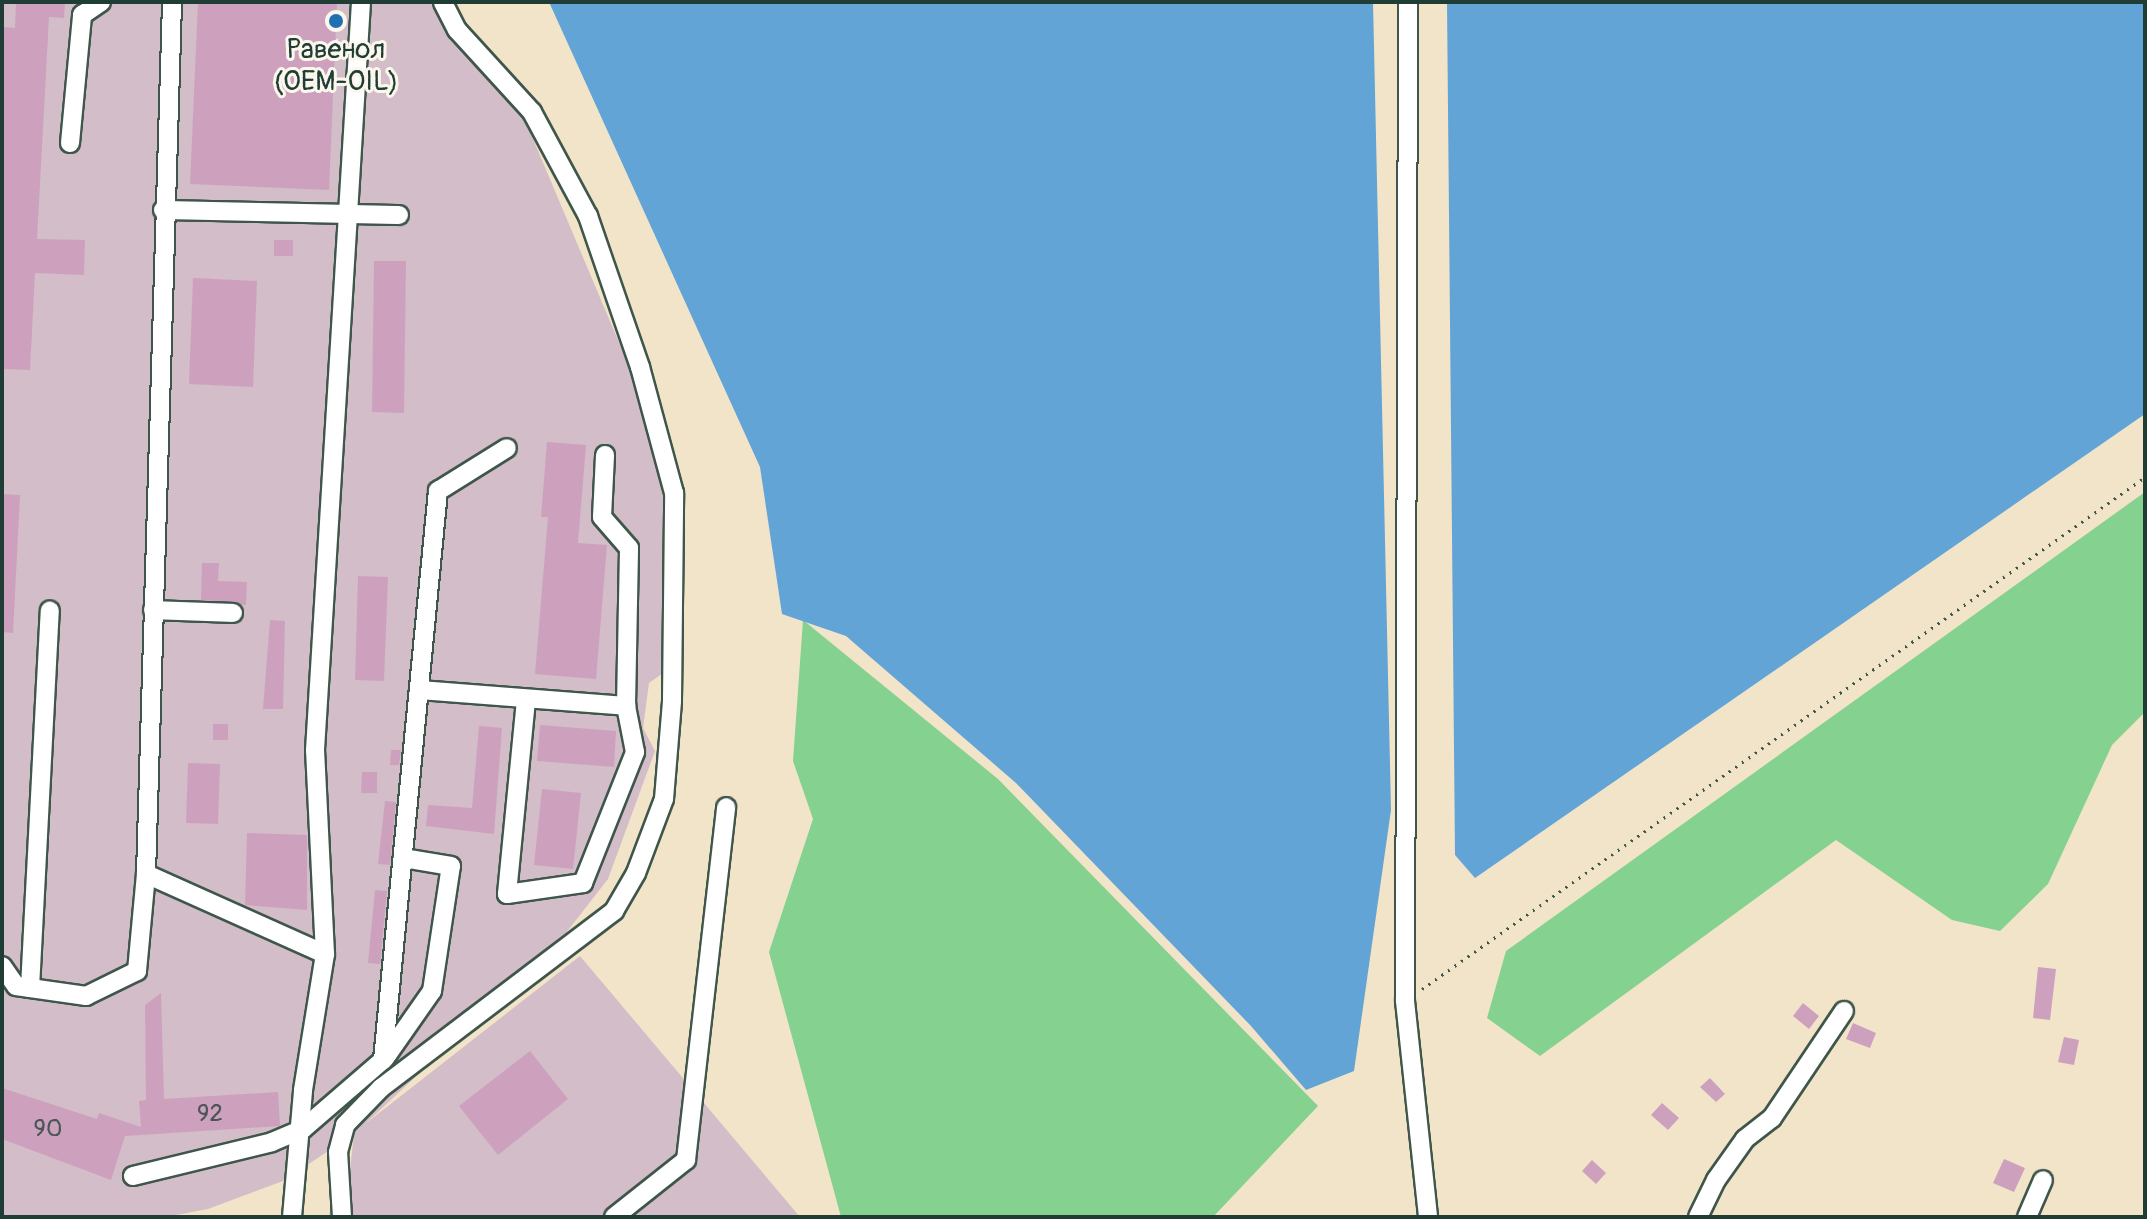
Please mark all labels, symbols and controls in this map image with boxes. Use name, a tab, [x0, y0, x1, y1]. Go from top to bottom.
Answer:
marker: Равенол (OEM-OIL)	[327, 12, 345, 30]
place label: Равенол (OEM-OIL)	[274, 33, 398, 99]
house number: 92	[197, 1100, 223, 1128]
house number: 90	[34, 1115, 62, 1143]

